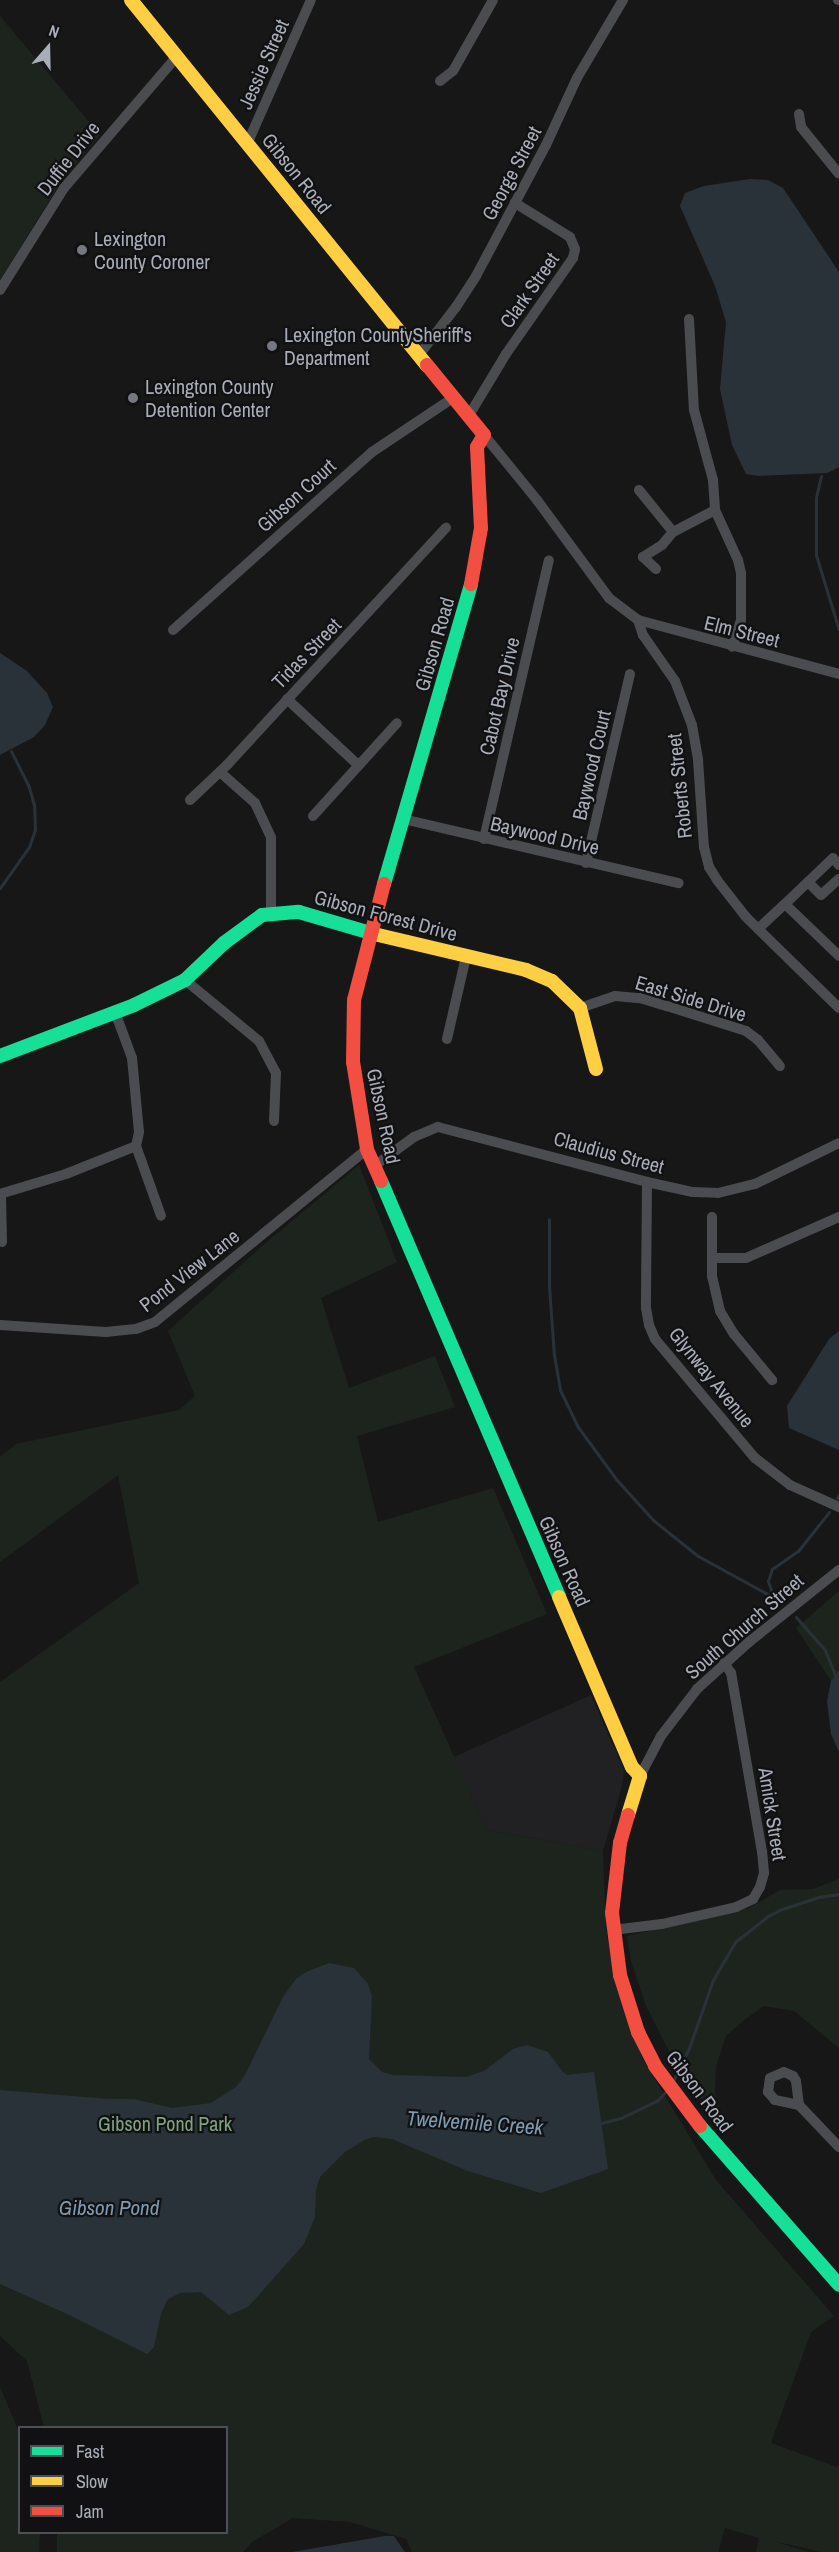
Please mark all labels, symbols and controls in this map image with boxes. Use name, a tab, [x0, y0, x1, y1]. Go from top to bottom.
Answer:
street label: Jessie Street	[233, 15, 293, 113]
north arrow	[18, 18, 78, 78]
text: N	[46, 19, 62, 43]
street label: Duffie Drive	[32, 116, 104, 200]
street label: George Street	[476, 122, 546, 224]
street label: Gibson Road	[257, 128, 337, 218]
place label: Lexington County Coroner	[94, 226, 210, 273]
marker: Lexington County Coroner	[75, 243, 89, 257]
street label: Clark Street	[494, 248, 564, 332]
place label: Lexington CountySheriff's Department	[284, 322, 472, 369]
marker: Lexington CountySheriff's Department	[265, 339, 279, 353]
place label: Lexington County Detention Center	[145, 374, 274, 421]
marker: Lexington County Detention Center	[126, 391, 140, 405]
street label: Gibson Court	[252, 453, 340, 537]
street label: Gibson Road	[409, 594, 459, 694]
street label: Elm Street	[702, 610, 782, 652]
street label: Tidas Street	[266, 613, 346, 693]
street label: Cabot Bay Drive	[474, 635, 524, 757]
street label: Baywood Court	[567, 708, 615, 822]
street label: Roberts Street	[662, 732, 696, 840]
street label: Baywood Drive	[488, 811, 602, 859]
street label: Gibson Forest Drive	[312, 884, 460, 946]
street label: East Side Drive	[633, 970, 749, 1026]
street label: Gibson Road	[362, 1066, 406, 1166]
street label: Claudius Street	[551, 1126, 667, 1178]
street label: Pond View Lane	[134, 1224, 244, 1316]
street label: Glynway Avenue	[664, 1322, 760, 1432]
street label: Gibson Road	[534, 1512, 596, 1610]
street label: South Church Street	[680, 1568, 808, 1684]
street label: Amick Street	[754, 1766, 792, 1862]
street label: Gibson Road	[661, 2045, 739, 2137]
water label: Twelvemile Creek	[406, 2106, 544, 2140]
park label: Gibson Pond Park	[98, 2111, 232, 2135]
water label: Gibson Pond	[59, 2195, 159, 2221]
legend	[18, 2426, 228, 2534]
text: Fast	[76, 2439, 104, 2464]
text: Slow	[76, 2469, 108, 2494]
text: Jam	[76, 2499, 104, 2524]

